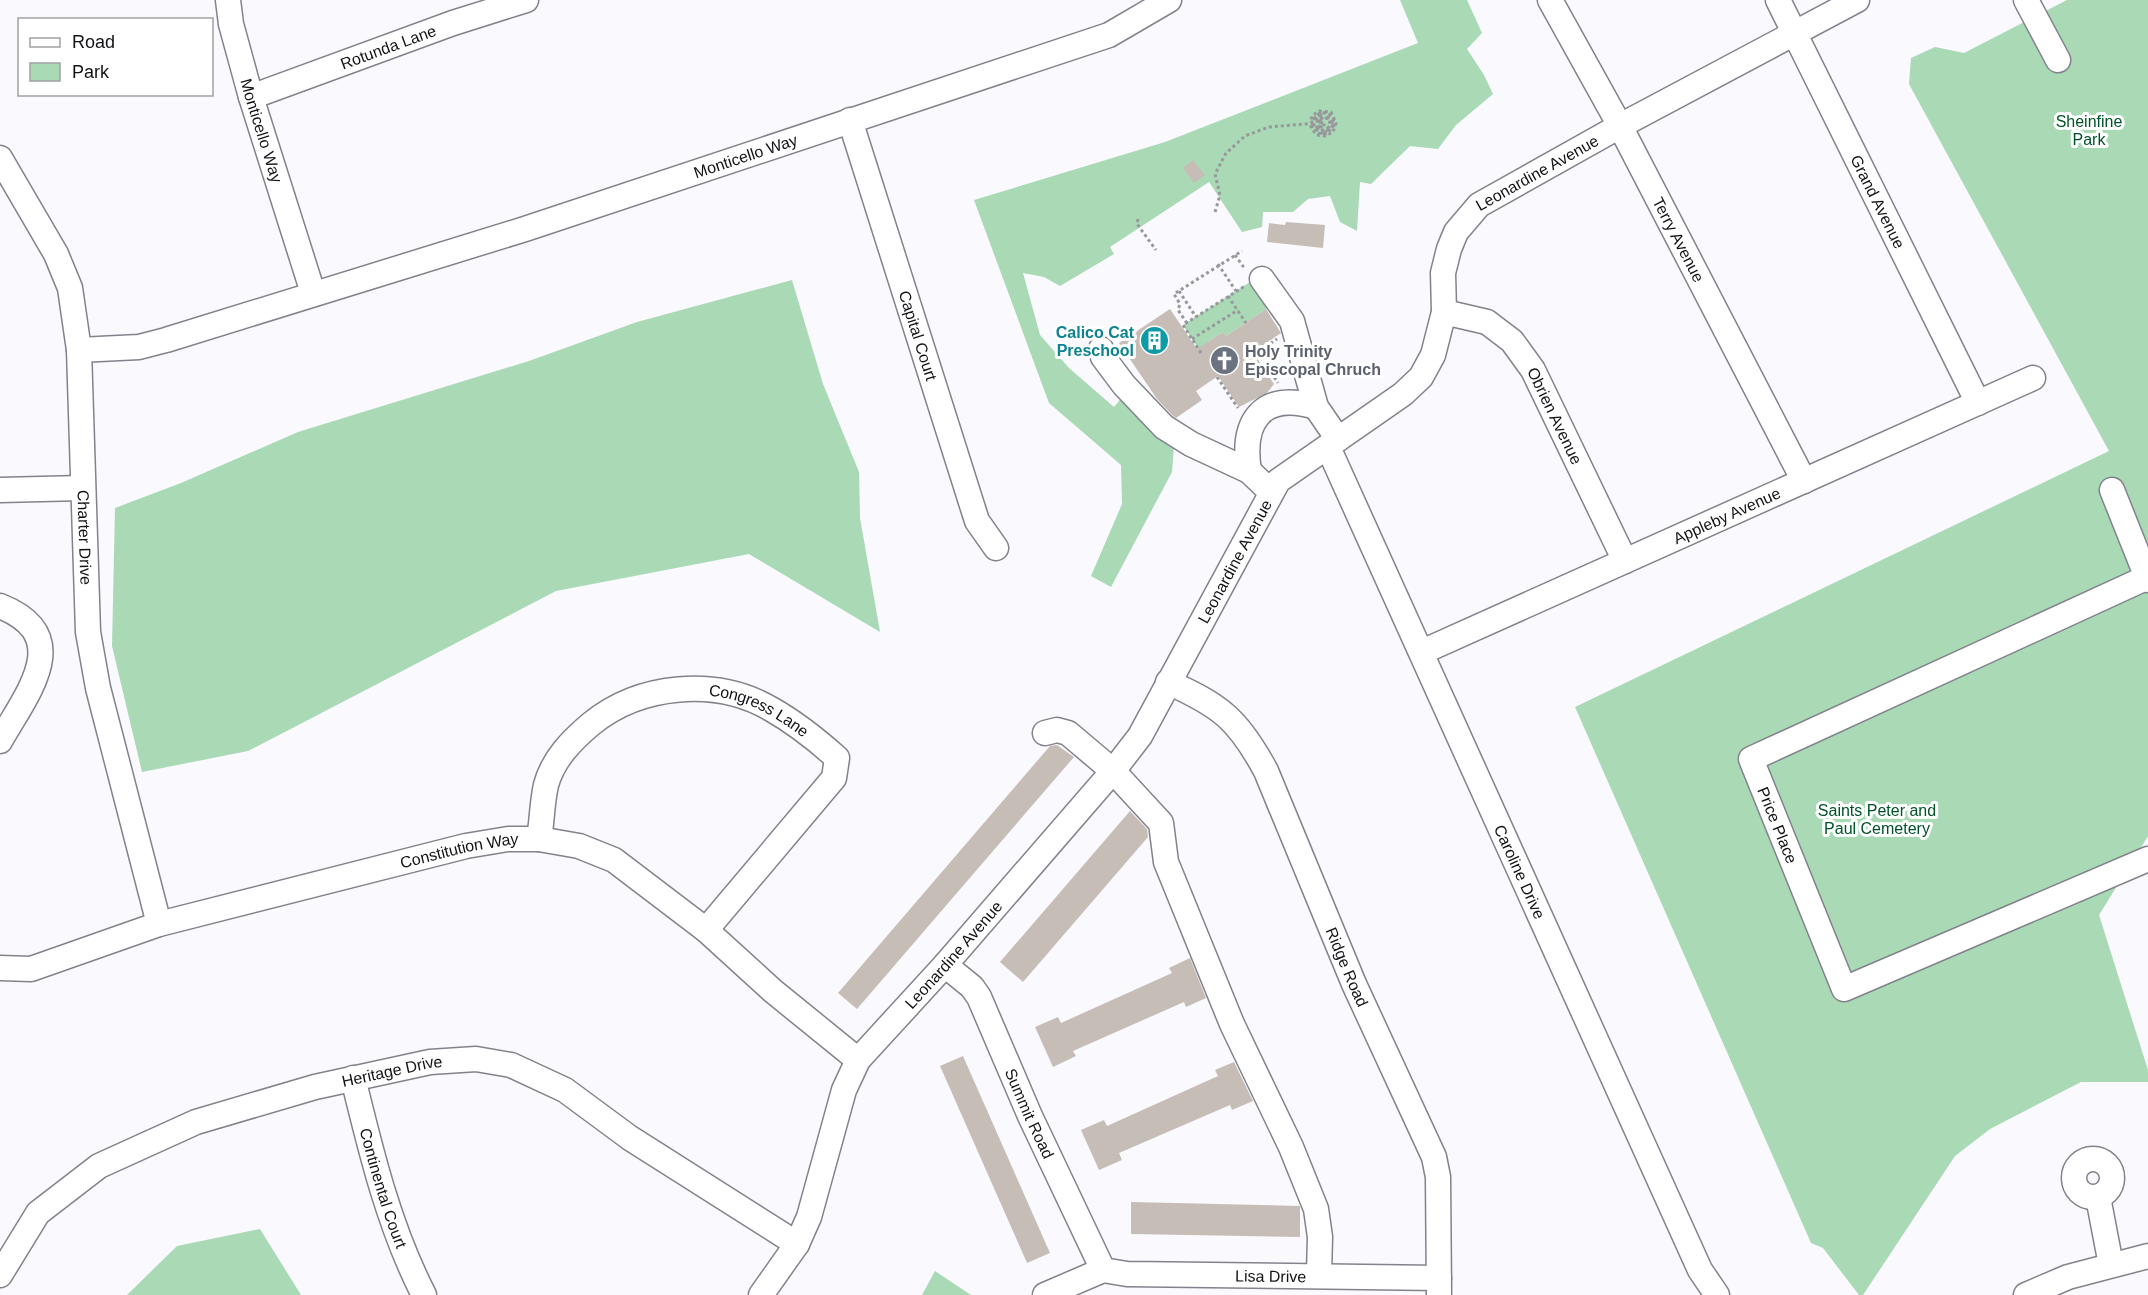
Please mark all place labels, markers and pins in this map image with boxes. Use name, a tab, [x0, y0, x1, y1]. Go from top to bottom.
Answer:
place label: Calico Cat Preschool	[1056, 324, 1135, 359]
building icon: Calico Cat Preschool	[1139, 325, 1171, 357]
place label: Holy Trinity Episcopal Chruch	[1245, 343, 1381, 378]
church icon: Holy Trinity Episcopal Chruch	[1208, 344, 1240, 376]

